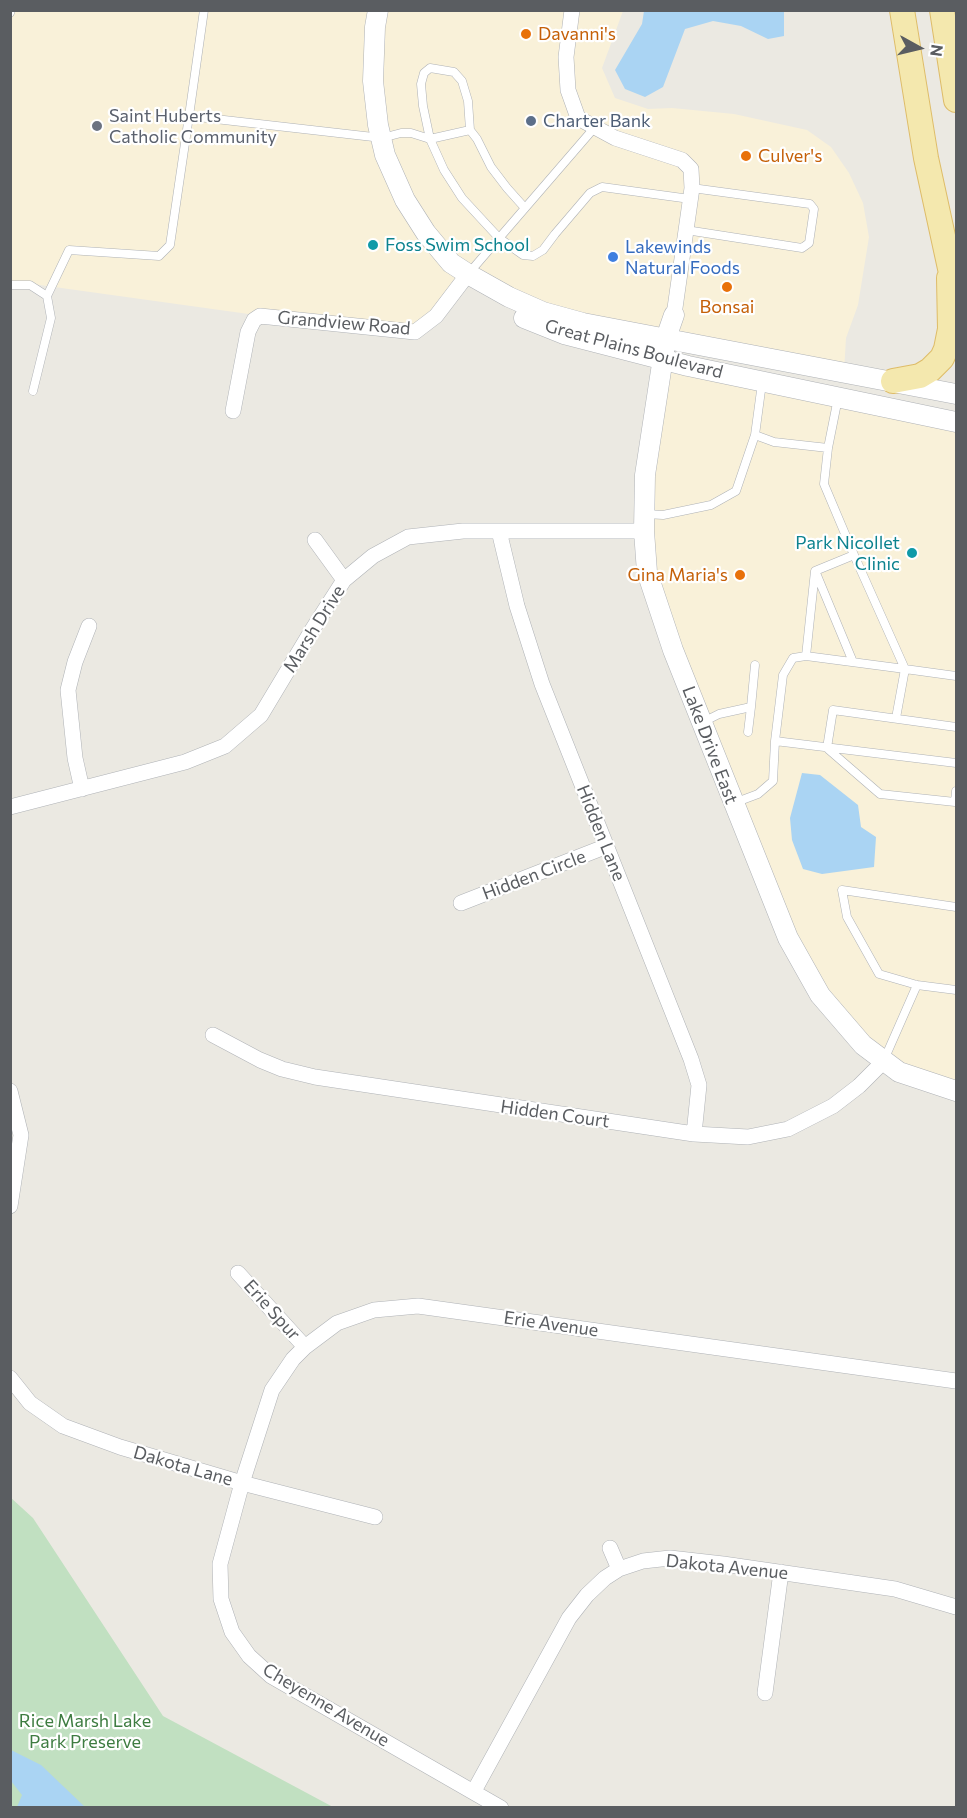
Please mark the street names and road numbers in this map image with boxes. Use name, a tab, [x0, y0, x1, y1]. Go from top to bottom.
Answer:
street label: Grandview Road	[277, 306, 411, 340]
street label: Great Plains Boulevard	[542, 315, 726, 383]
street label: Marsh Drive	[279, 581, 349, 677]
street label: Lake Drive East	[678, 683, 742, 807]
street label: Hidden Lane	[572, 782, 630, 884]
street label: Hidden Circle	[479, 845, 589, 905]
street label: Hidden Court	[499, 1096, 611, 1132]
street label: Erie Spur	[239, 1275, 305, 1345]
street label: Erie Avenue	[502, 1307, 600, 1341]
street label: Dakota Lane	[131, 1442, 235, 1490]
street label: Dakota Avenue	[665, 1550, 789, 1584]
street label: Cheyenne Avenue	[259, 1659, 393, 1751]

